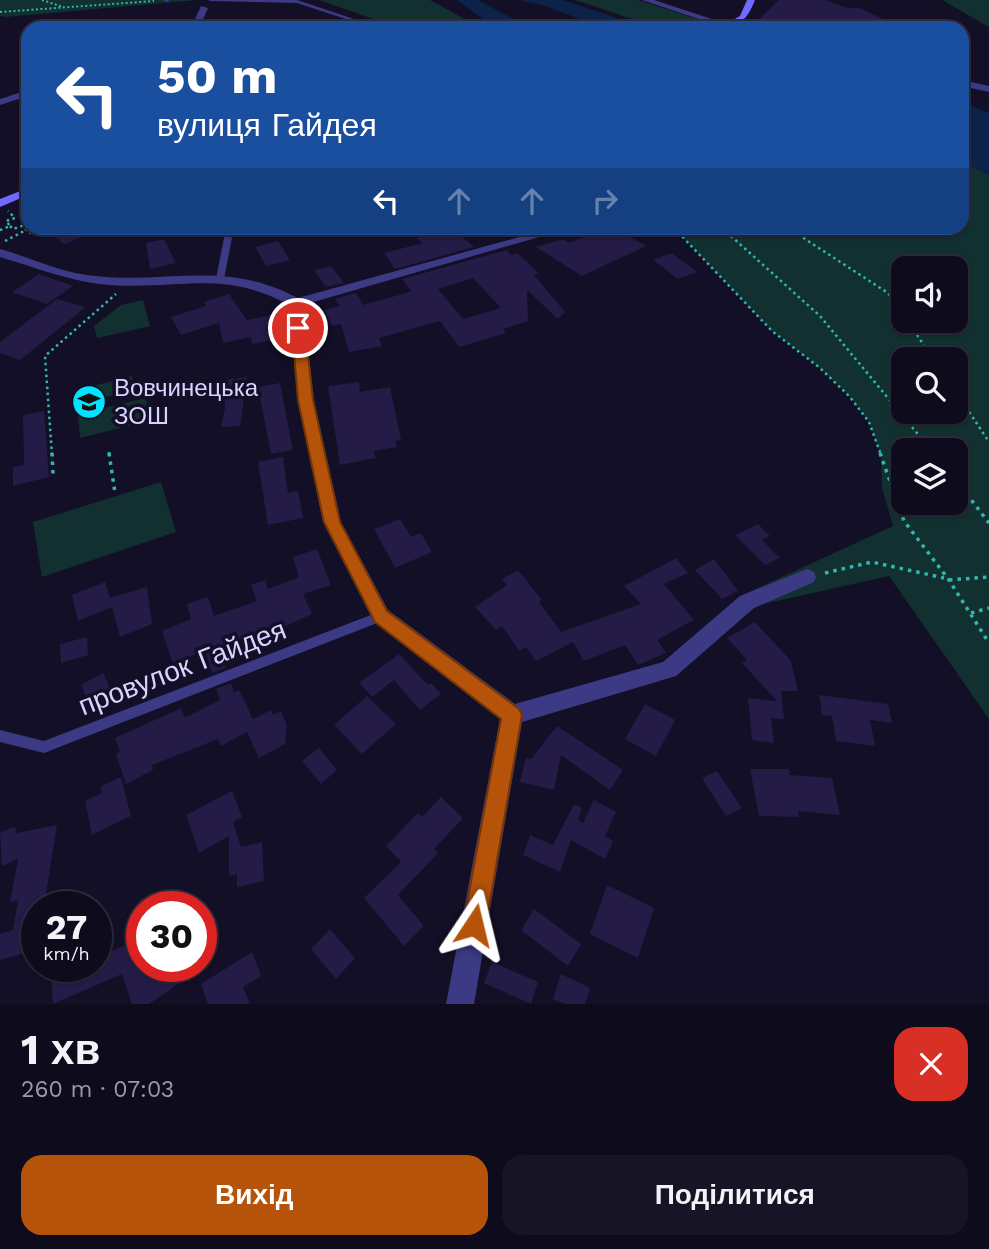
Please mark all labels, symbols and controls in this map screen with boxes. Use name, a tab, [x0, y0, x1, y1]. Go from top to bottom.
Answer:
text: 50 m	[157, 47, 277, 105]
icon: left	[42, 49, 133, 140]
text: вулиця Гайдея	[157, 106, 377, 144]
icon: left	[367, 182, 405, 220]
icon: ahead	[440, 182, 478, 220]
icon: ahead	[513, 182, 551, 220]
icon: right	[586, 182, 624, 220]
map controls	[891, 256, 968, 515]
button: sound	[891, 256, 968, 333]
pin	[268, 298, 328, 358]
icon: arrive	[279, 309, 317, 347]
button: search	[891, 347, 968, 424]
place label: Вовчинецька ЗОШ	[114, 374, 259, 430]
school or university icon: Вовчинецька ЗОШ	[70, 383, 108, 421]
button: layers	[891, 438, 968, 515]
street label: провулок Гайдея	[74, 613, 291, 722]
position arrow	[437, 888, 511, 962]
speed limit sign: 30	[126, 891, 217, 982]
text: 27	[46, 906, 87, 948]
text: km/h	[43, 943, 90, 964]
text: 1 хв	[21, 1025, 100, 1074]
button: close	[894, 1027, 968, 1101]
text: 260 m · 07:03	[21, 1076, 174, 1103]
button: Вихід	[21, 1155, 488, 1235]
button: Поділитися	[502, 1155, 968, 1235]

